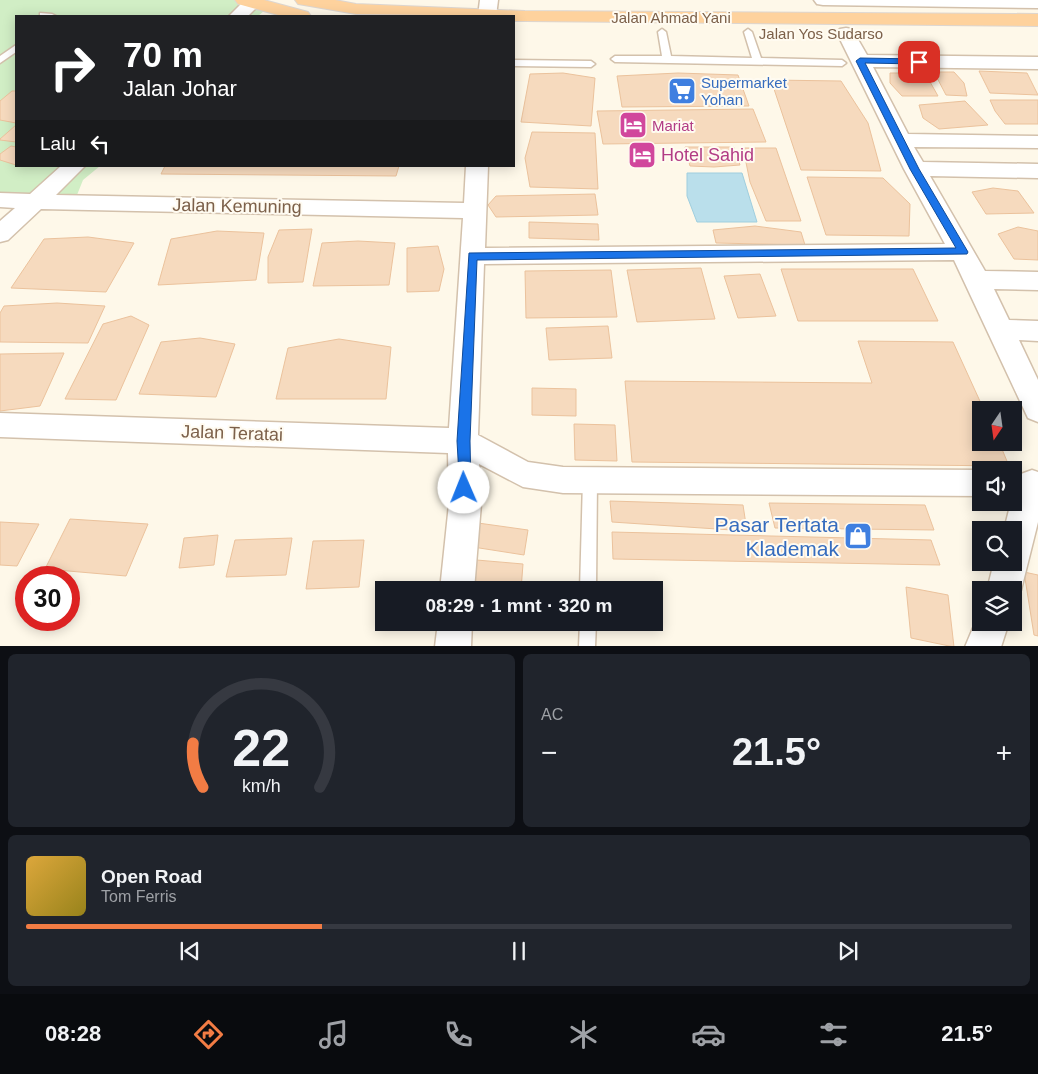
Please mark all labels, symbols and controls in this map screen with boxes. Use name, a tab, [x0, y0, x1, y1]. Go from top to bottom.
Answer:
street label: Jalan Ahmad Yani	[611, 9, 731, 26]
street label: Jalan Yos Sudarso	[759, 25, 883, 42]
icon: right	[40, 35, 105, 100]
text: 70 m	[123, 35, 203, 74]
pin	[898, 41, 940, 83]
icon: arrive	[905, 48, 933, 76]
place label: Supermarket Yohan	[701, 74, 788, 108]
text: Jalan Johar	[123, 76, 237, 101]
supermarket icon: Supermarket Yohan	[667, 76, 697, 106]
hotel icon: Mariat	[618, 110, 648, 140]
place label: Mariat	[652, 117, 695, 134]
icon: left	[86, 130, 114, 158]
text: Lalu	[40, 133, 76, 154]
hotel icon: Hotel Sahid	[627, 140, 657, 170]
place label: Hotel Sahid	[661, 145, 754, 165]
street label: Jalan Kemuning	[172, 195, 302, 217]
north arrow	[972, 401, 1022, 451]
map controls	[972, 401, 1022, 631]
street label: Jalan Teratai	[181, 421, 283, 445]
position arrow	[437, 461, 489, 513]
button: sound	[972, 461, 1022, 511]
place label: Pasar Tertata Klademak	[714, 513, 839, 560]
shop icon: Pasar Tertata Klademak	[843, 521, 873, 551]
button: search	[972, 521, 1022, 571]
speed limit sign: 30	[15, 566, 80, 631]
button: layers	[972, 581, 1022, 631]
text: 08:29 · 1 mnt · 320 m	[426, 595, 612, 616]
text: AC	[541, 706, 563, 723]
text: 22	[233, 719, 290, 777]
text: 21.5°	[732, 731, 821, 773]
text: −	[541, 737, 557, 768]
text: +	[996, 737, 1012, 768]
text: km/h	[242, 776, 281, 796]
text: Open Road	[101, 866, 202, 887]
text: Tom Ferris	[101, 888, 177, 905]
icon: previous	[176, 937, 204, 965]
icon: pause	[505, 937, 533, 965]
icon: next	[834, 937, 862, 965]
icon: directions	[191, 1017, 226, 1052]
icon: music	[316, 1017, 351, 1052]
icon: phone	[441, 1017, 476, 1052]
icon: climate	[566, 1017, 601, 1052]
icon: car	[691, 1017, 726, 1052]
icon: filters	[816, 1017, 851, 1052]
text: 08:28	[45, 1021, 101, 1046]
text: 21.5°	[941, 1021, 993, 1046]

